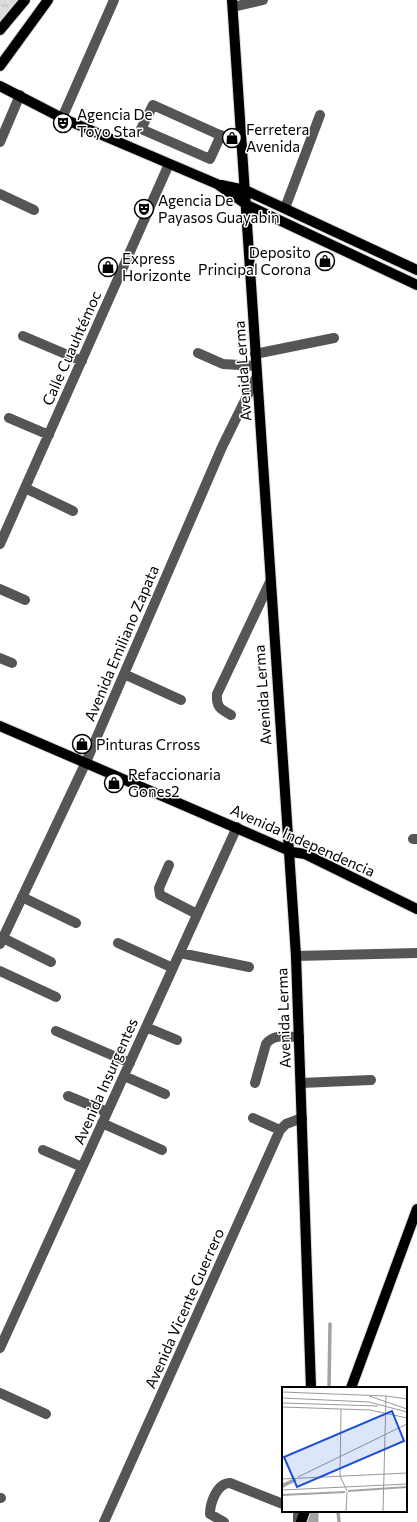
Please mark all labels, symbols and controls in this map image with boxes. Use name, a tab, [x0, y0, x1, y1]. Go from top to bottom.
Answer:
place label: Agencia De Toyo Star	[77, 105, 153, 140]
theatre icon: Agencia De Toyo Star	[52, 112, 74, 134]
place label: Ferretera Avenida	[246, 120, 309, 155]
shop icon: Ferretera Avenida	[221, 127, 243, 149]
place label: Agencia De Payasos Guayabin	[158, 191, 280, 226]
theatre icon: Agencia De Payasos Guayabin	[133, 198, 155, 220]
place label: Deposito Principal Corona	[198, 243, 311, 278]
place label: Express Horizonte	[122, 249, 191, 284]
shop icon: Deposito Principal Corona	[314, 250, 336, 272]
shop icon: Express Horizonte	[97, 256, 119, 278]
street label: Calle Cuauhtémoc	[38, 288, 104, 408]
street label: Avenida Lerma	[230, 320, 254, 422]
street label: Avenida Emiliano Zapata	[80, 562, 162, 724]
street label: Avenida Lerma	[250, 644, 274, 746]
shop icon: Pinturas Crross	[71, 733, 93, 755]
place label: Pinturas Crross	[96, 735, 200, 753]
place label: Refaccionaria Gones2	[128, 765, 221, 800]
shop icon: Refaccionaria Gones2	[103, 772, 125, 794]
street label: Avenida Independencia	[228, 800, 378, 880]
street label: Avenida Lerma	[272, 968, 294, 1068]
street label: Avenida Insurgentes	[69, 1015, 141, 1147]
street label: Avenida Vicente Guerrero	[140, 1225, 228, 1391]
inset map	[282, 1387, 407, 1512]

